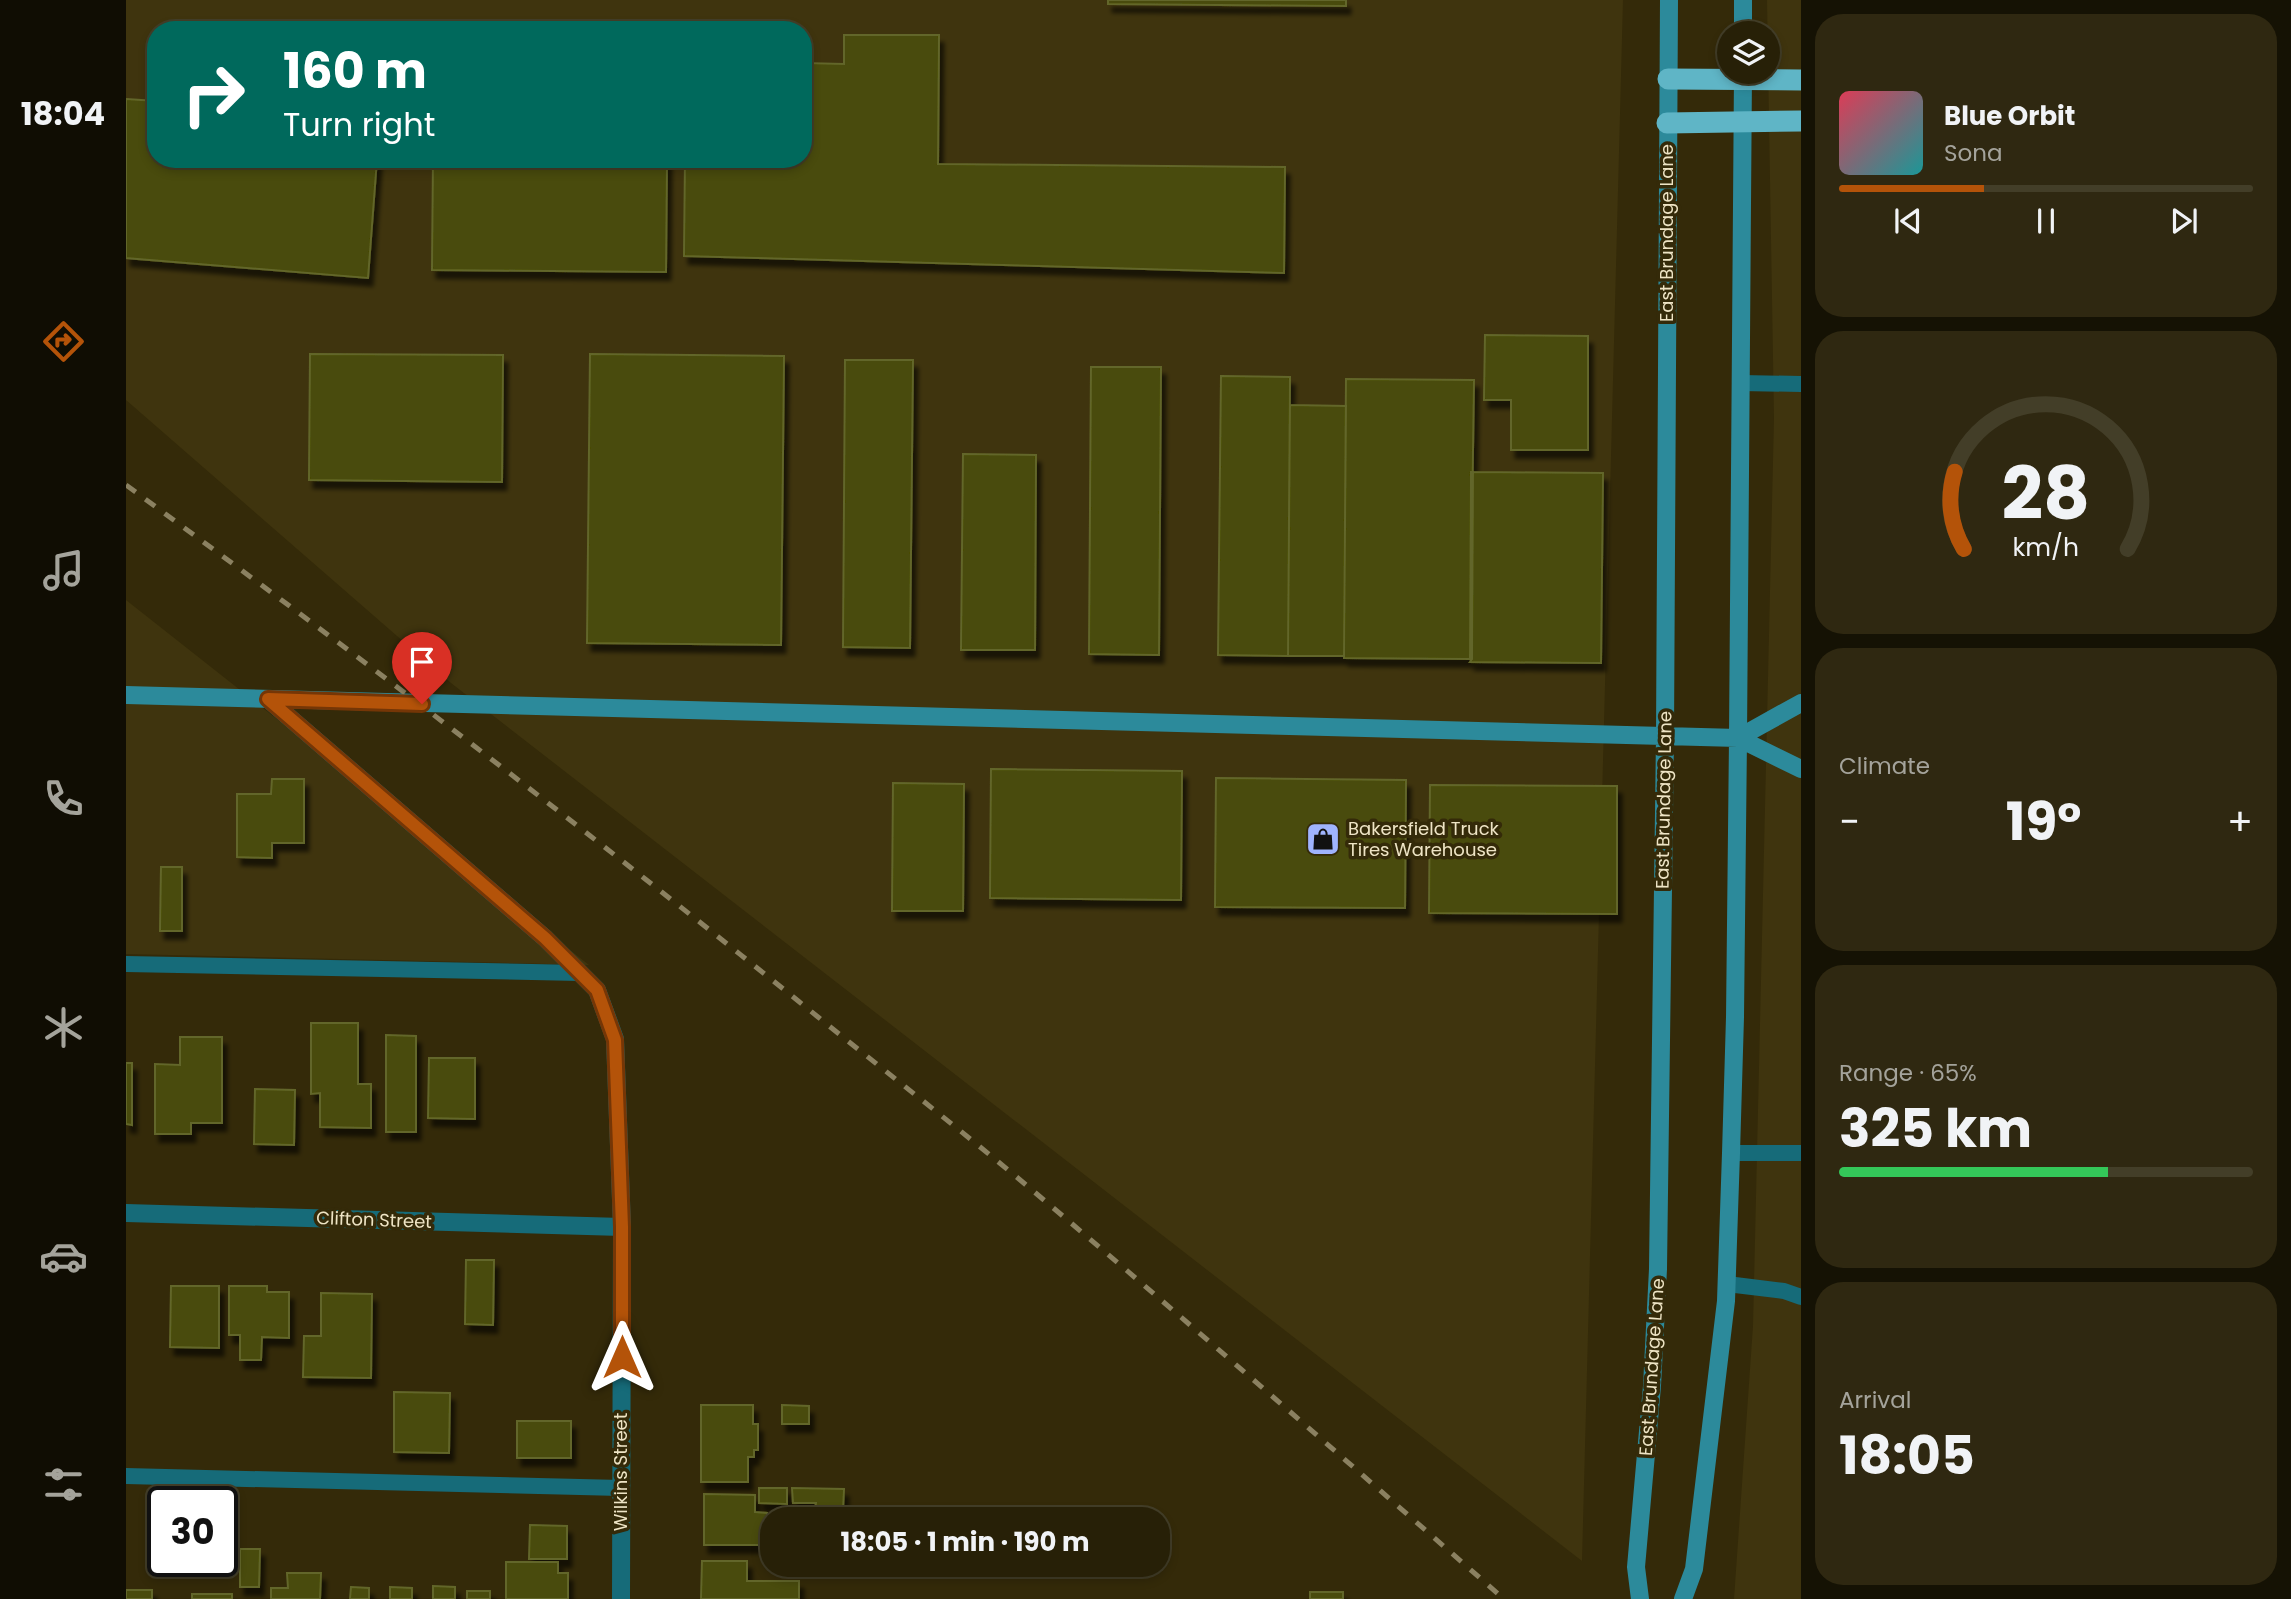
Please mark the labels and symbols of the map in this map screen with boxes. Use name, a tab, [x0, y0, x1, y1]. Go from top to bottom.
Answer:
street label: East Brundage Lane	[1654, 144, 1679, 322]
pin	[392, 632, 452, 704]
street label: East Brundage Lane	[1649, 711, 1678, 889]
place label: Bakersfield Truck Tires Warehouse	[1348, 816, 1500, 862]
shop icon: Bakersfield Truck Tires Warehouse	[1304, 820, 1342, 858]
street label: Clifton Street	[316, 1205, 432, 1234]
street label: East Brundage Lane	[1633, 1277, 1670, 1457]
position arrow	[585, 1320, 659, 1394]
street label: Wilkins Street	[608, 1413, 633, 1531]
speed limit sign: 30	[147, 1486, 238, 1577]

